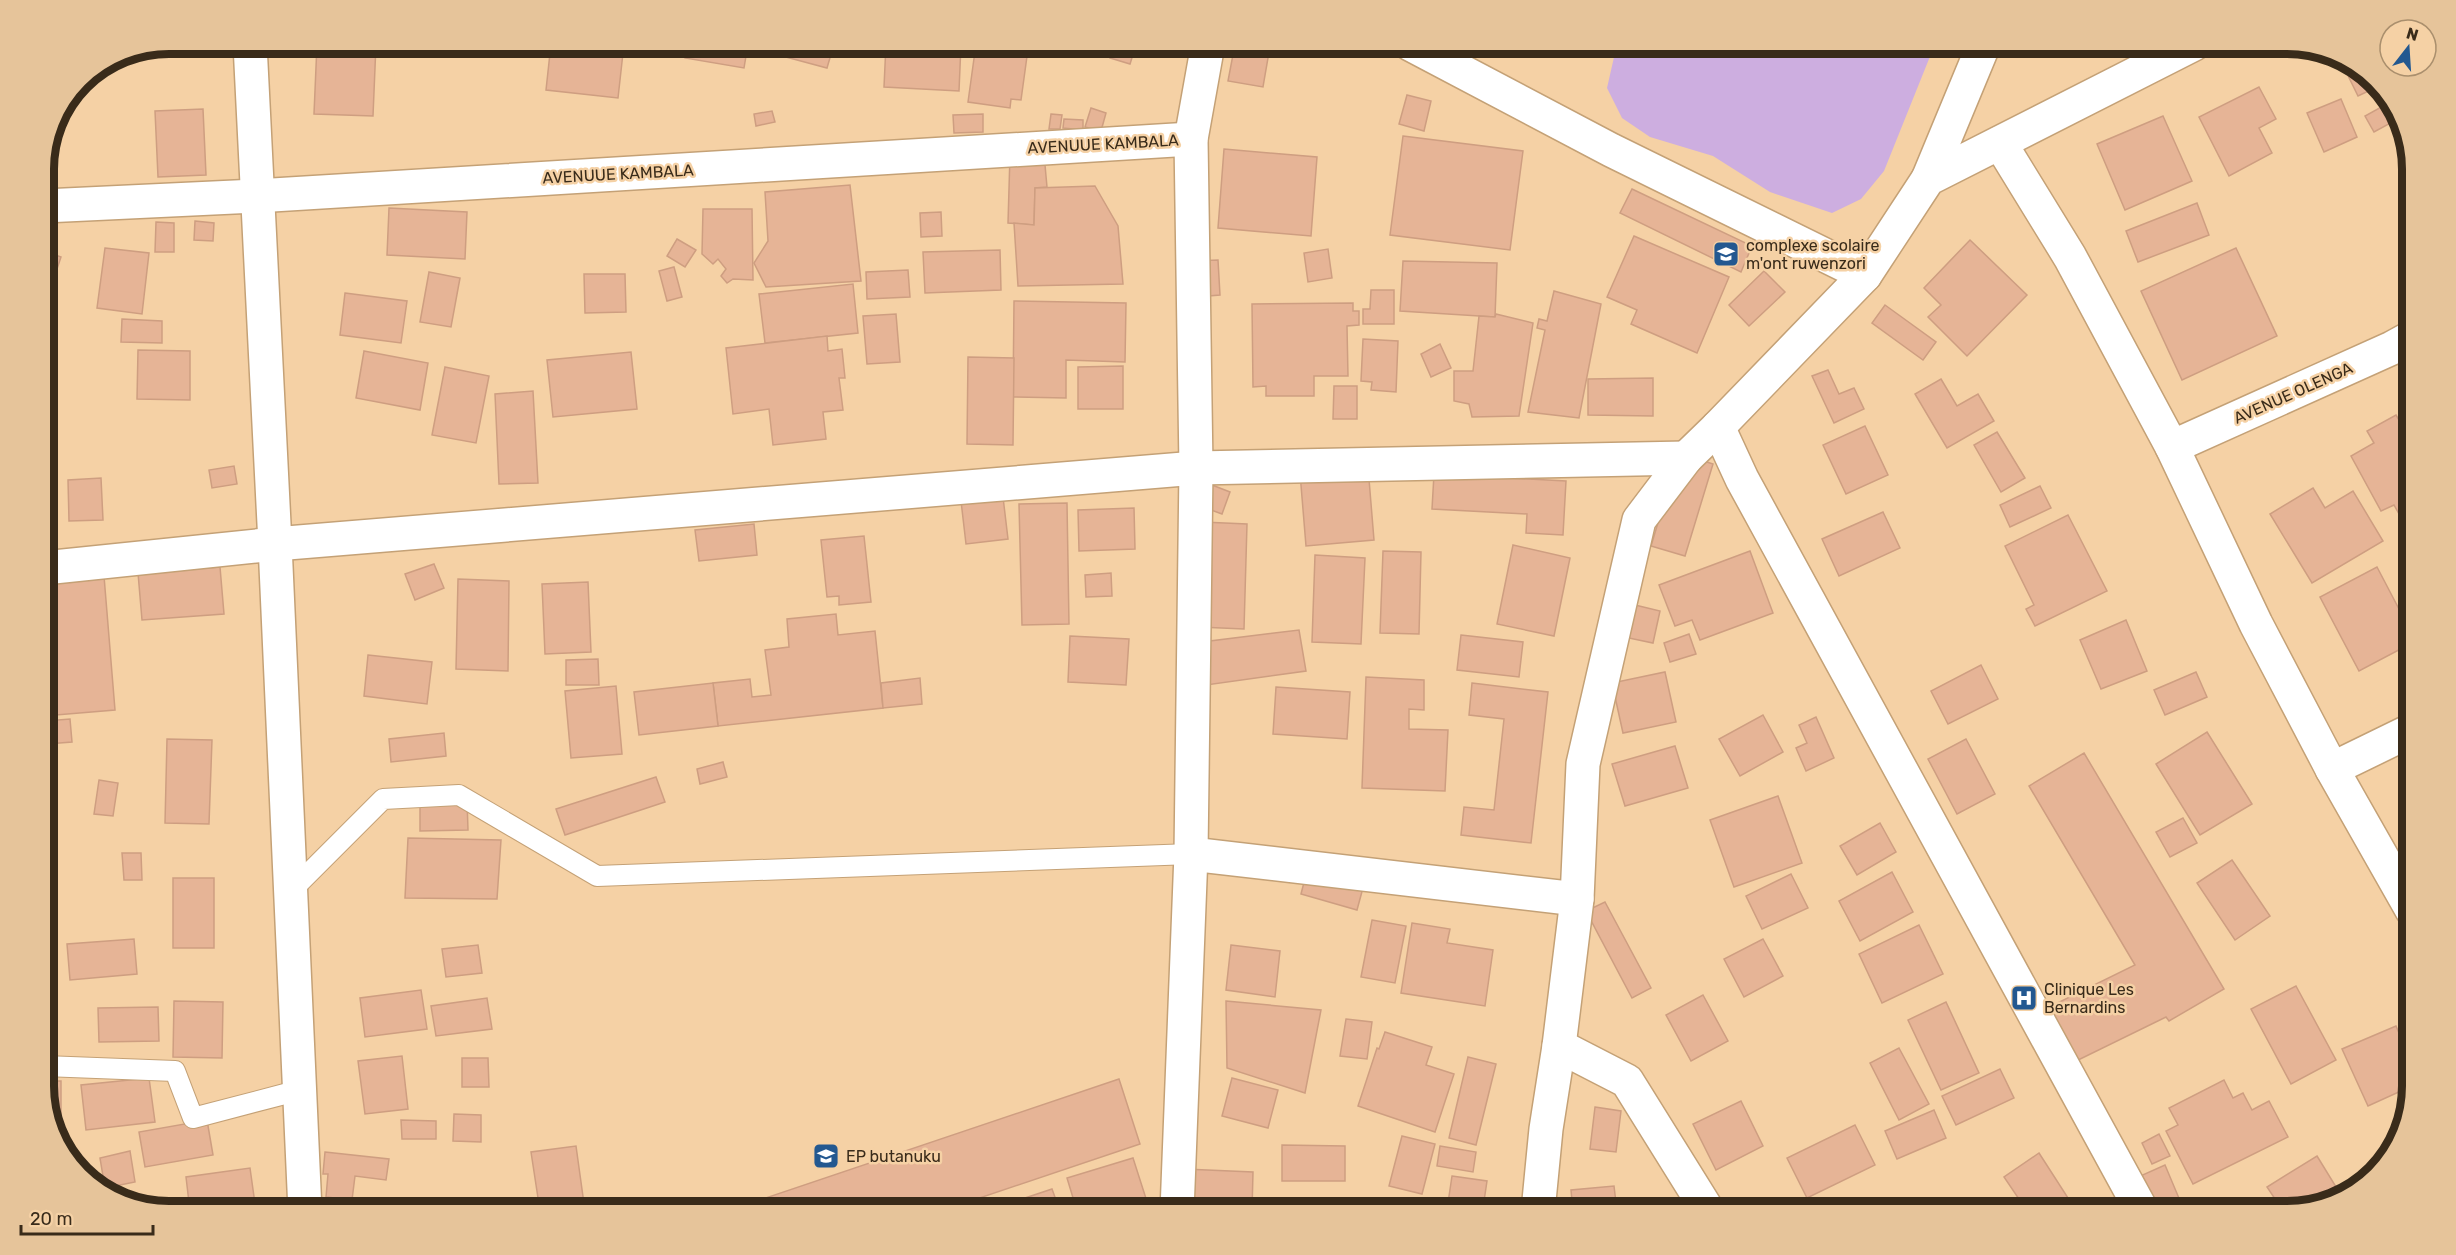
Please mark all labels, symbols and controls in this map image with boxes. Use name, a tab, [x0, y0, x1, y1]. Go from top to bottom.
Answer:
north arrow	[2378, 18, 2438, 78]
text: N	[2404, 23, 2421, 45]
street label: AVENUUE KAMBALA	[1027, 131, 1179, 157]
street label: AVENUUE KAMBALA	[542, 161, 694, 187]
place label: complexe scolaire m'ont ruwenzori	[1746, 236, 1879, 273]
school or university icon: complexe scolaire m'ont ruwenzori	[1711, 239, 1741, 269]
street label: AVENUE OLENGA	[2231, 358, 2356, 428]
place label: Clinique Les Bernardins	[2044, 980, 2134, 1017]
hospital icon: Clinique Les Bernardins	[2009, 983, 2039, 1013]
school or university icon: EP butanuku	[811, 1141, 841, 1171]
place label: EP butanuku	[846, 1147, 941, 1166]
scale bar	[21, 1198, 153, 1236]
text: 20 m	[30, 1208, 72, 1230]

